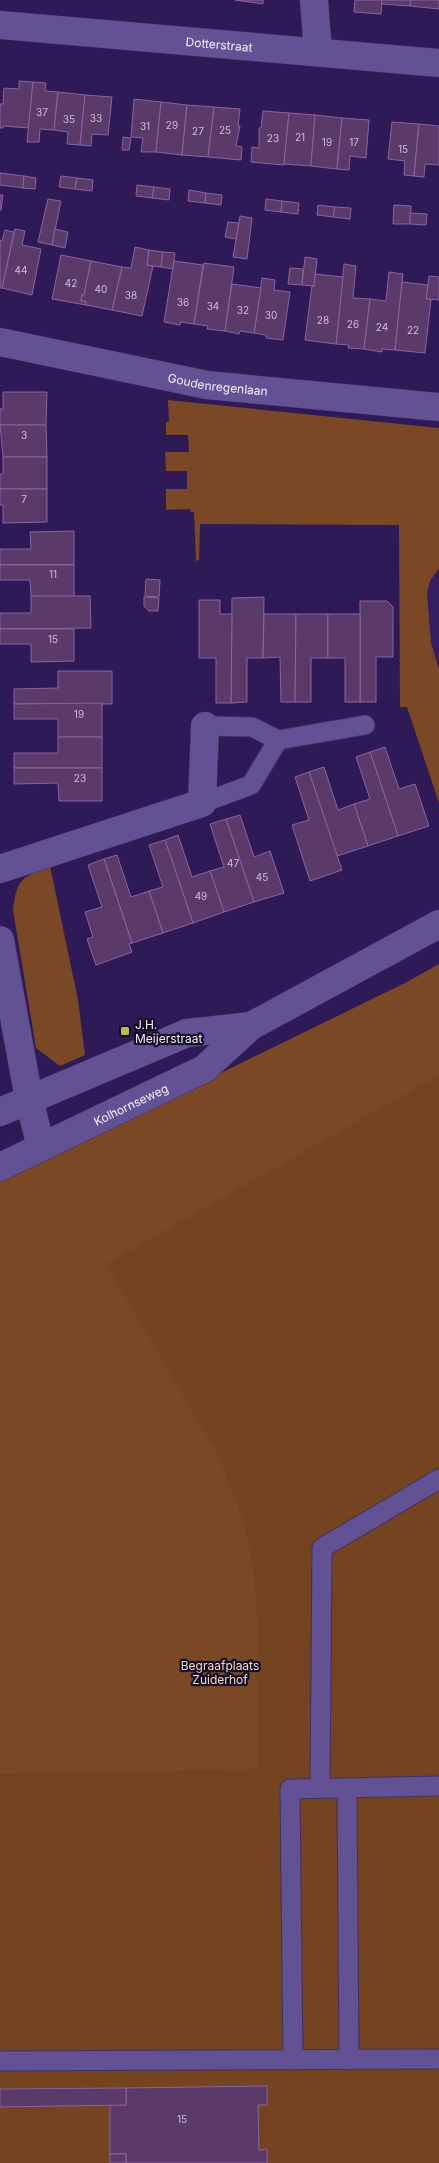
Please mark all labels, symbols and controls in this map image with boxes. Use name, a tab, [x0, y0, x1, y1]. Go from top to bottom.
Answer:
street label: Dotterstraat	[185, 34, 253, 54]
house number: 37	[36, 106, 48, 118]
house number: 33	[90, 112, 102, 124]
house number: 35	[63, 113, 75, 125]
house number: 29	[166, 119, 178, 131]
house number: 31	[140, 120, 150, 132]
house number: 25	[219, 124, 231, 136]
house number: 27	[192, 125, 204, 137]
house number: 21	[295, 131, 305, 143]
house number: 23	[267, 132, 279, 144]
house number: 19	[322, 136, 332, 148]
house number: 17	[349, 136, 359, 148]
house number: 15	[398, 143, 408, 155]
house number: 44	[15, 264, 27, 276]
house number: 42	[65, 277, 77, 289]
house number: 40	[95, 283, 107, 295]
house number: 38	[125, 289, 137, 301]
house number: 36	[177, 296, 189, 308]
house number: 34	[207, 300, 219, 312]
house number: 32	[237, 304, 249, 316]
house number: 30	[265, 309, 277, 321]
house number: 28	[317, 314, 329, 326]
house number: 26	[347, 318, 359, 330]
house number: 24	[376, 321, 388, 333]
house number: 22	[407, 324, 419, 336]
street label: Goudenregenlaan	[166, 370, 269, 398]
house number: 3	[21, 429, 27, 441]
house number: 7	[21, 493, 27, 505]
house number: 11	[49, 568, 57, 580]
house number: 15	[48, 633, 58, 645]
house number: 19	[74, 708, 84, 720]
house number: 23	[74, 772, 86, 784]
house number: 47	[227, 857, 239, 869]
house number: 45	[256, 871, 268, 883]
house number: 49	[195, 890, 207, 902]
place label: J.H. Meijerstraat	[135, 1017, 202, 1046]
marker: J.H. Meijerstraat	[119, 1025, 131, 1037]
street label: Kolhornseweg	[91, 1080, 170, 1128]
park label: Begraafplaats Zuiderhof	[181, 1658, 259, 1687]
house number: 15	[177, 2113, 187, 2125]

